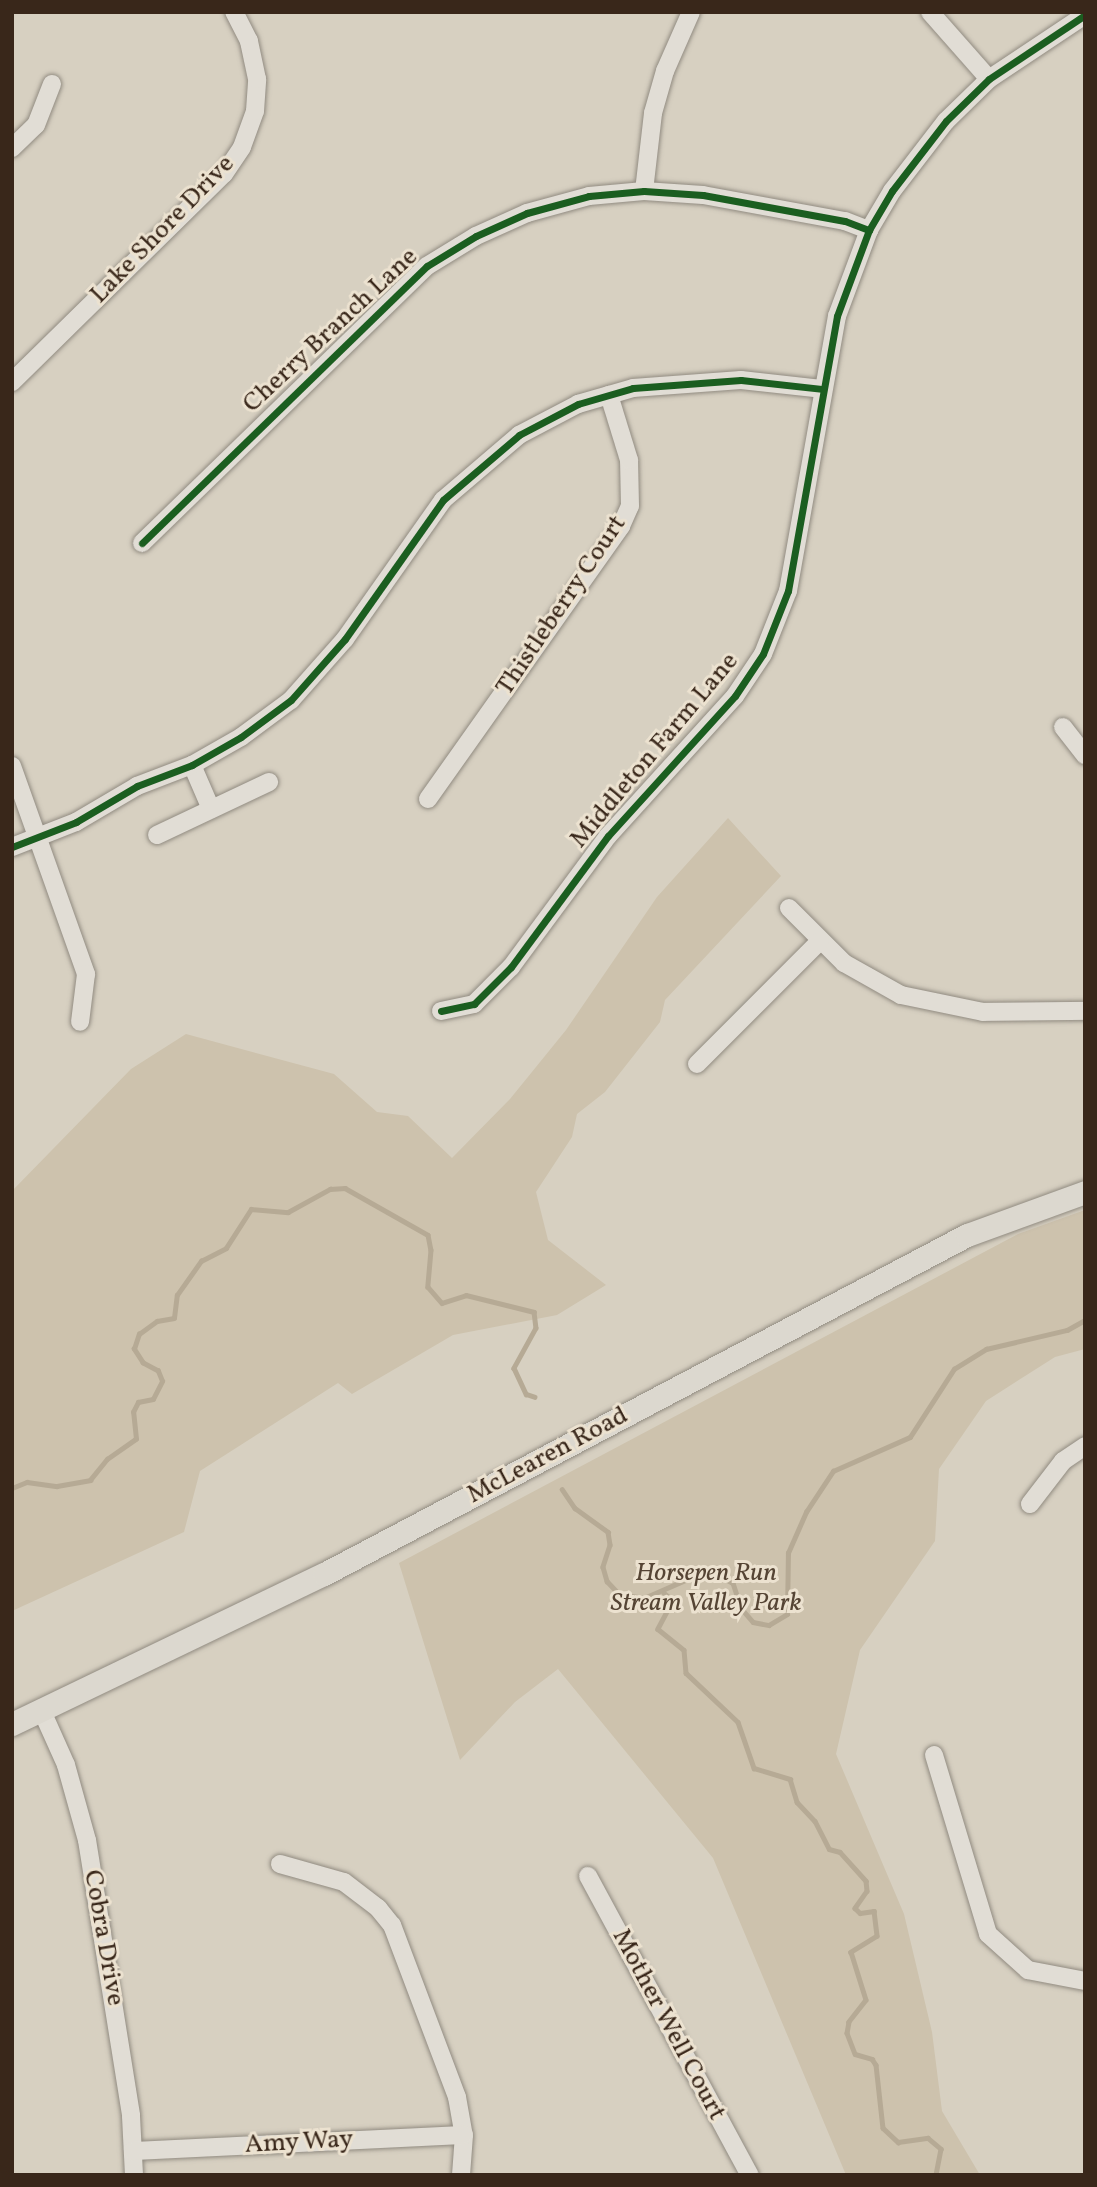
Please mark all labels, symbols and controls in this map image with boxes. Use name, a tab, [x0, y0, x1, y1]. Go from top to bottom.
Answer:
street label: Lake Shore Drive	[84, 149, 242, 311]
street label: Cherry Branch Lane	[237, 242, 425, 420]
street label: Thistleberry Court	[490, 510, 634, 702]
street label: Middleton Farm Lane	[564, 647, 746, 855]
street label: McLearen Road	[462, 1400, 634, 1512]
park label: Horsepen Run Stream Valley Park	[610, 1558, 802, 1620]
street label: Cobra Drive	[76, 1868, 130, 2008]
street label: Mother Well Court	[604, 1924, 732, 2126]
street label: Amy Way	[243, 2125, 355, 2161]

